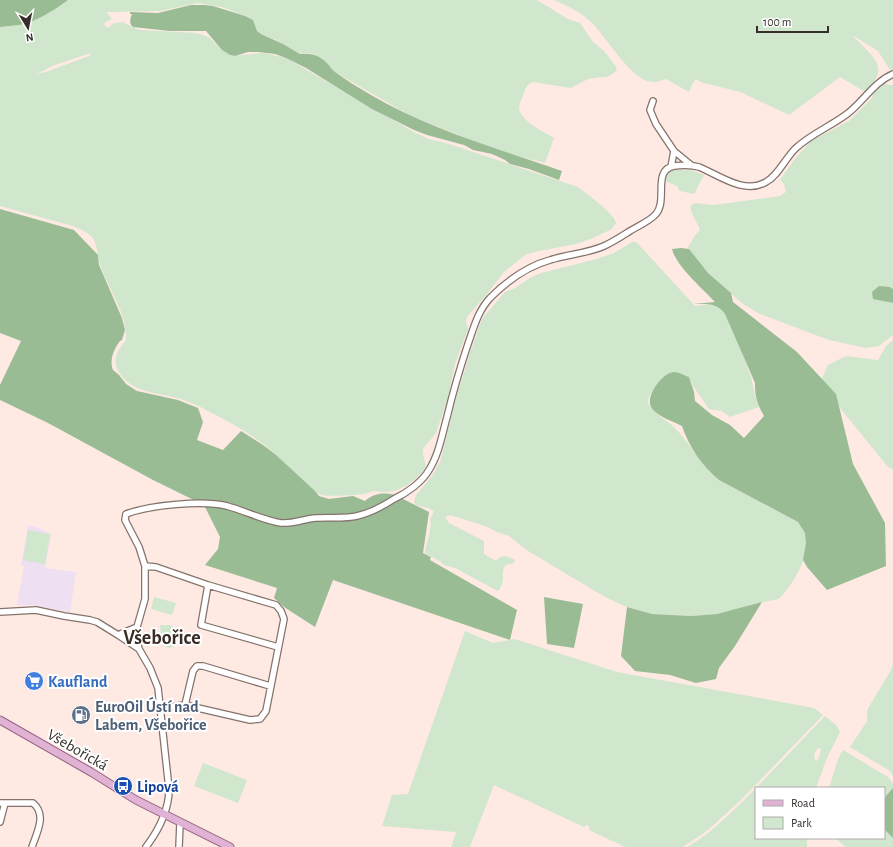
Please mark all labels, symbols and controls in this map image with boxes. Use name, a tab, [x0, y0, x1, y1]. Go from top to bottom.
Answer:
north arrow	[8, 8, 48, 48]
scale bar	[757, 8, 828, 34]
text: 100 m	[763, 16, 791, 28]
text: N	[25, 31, 34, 43]
district label: Všebořice	[123, 628, 201, 648]
supermarket icon: Kaufland	[23, 670, 45, 692]
place label: Kaufland	[48, 674, 108, 690]
place label: EuroOil Ústí nad Labem, Všebořice	[95, 696, 207, 733]
fuel station icon: EuroOil Ústí nad Labem, Všebořice	[70, 704, 92, 726]
street label: Všebořická	[44, 726, 111, 774]
bus stop icon: Lipová	[112, 775, 134, 797]
place label: Lipová	[137, 779, 179, 795]
legend	[755, 787, 885, 839]
text: Road	[791, 797, 815, 809]
text: Park	[791, 817, 812, 829]

